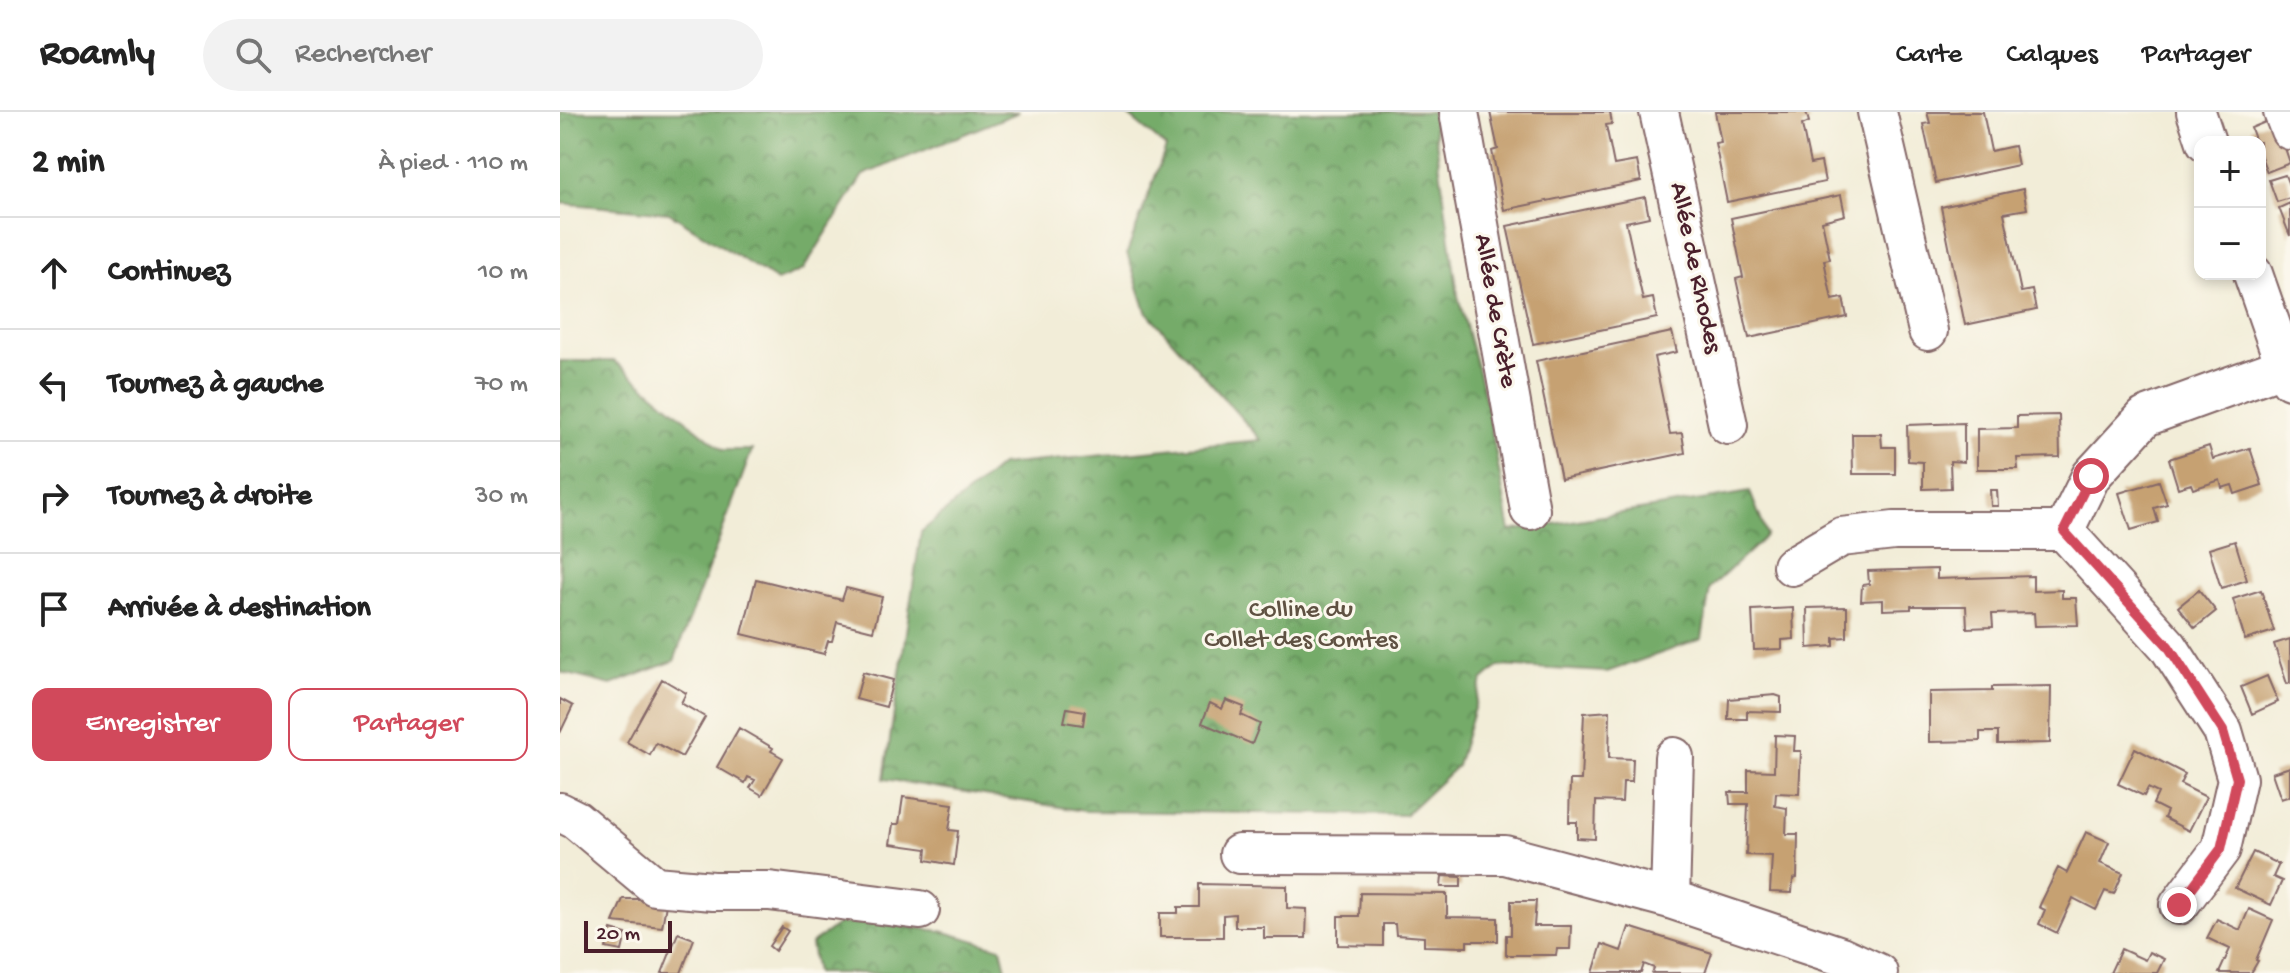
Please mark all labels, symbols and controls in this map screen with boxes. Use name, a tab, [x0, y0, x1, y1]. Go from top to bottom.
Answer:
search box	[203, 19, 763, 91]
text: Roamly	[40, 33, 155, 77]
icon: search	[231, 33, 275, 77]
text: Rechercher	[295, 38, 431, 73]
text: Carte	[1896, 39, 1962, 72]
text: Calques	[2006, 39, 2098, 72]
text: Partager	[2142, 39, 2250, 72]
map controls	[2194, 136, 2266, 280]
button: +	[2194, 136, 2266, 208]
text: 2 min	[32, 144, 104, 184]
text: À pied · 110 m	[379, 149, 528, 180]
street label: Allée de Rhodes	[1661, 180, 1728, 358]
button: −	[2194, 208, 2266, 280]
street label: Allée de Crète	[1465, 232, 1523, 391]
icon: ahead	[32, 251, 76, 295]
text: Continuez	[108, 256, 230, 291]
text: 10 m	[478, 258, 528, 289]
icon: left	[32, 363, 76, 407]
text: Tournez à gauche	[108, 368, 323, 403]
text: 70 m	[475, 370, 528, 401]
route start	[2073, 458, 2109, 494]
icon: right	[32, 475, 76, 519]
text: Tournez à droite	[108, 480, 312, 515]
text: 30 m	[475, 482, 528, 513]
icon: arrive	[32, 587, 76, 631]
text: Arrivée à destination	[108, 592, 371, 627]
park label: Colline du Collet des Comtes	[1204, 596, 1399, 657]
button: Enregistrer	[32, 688, 272, 761]
button: Partager	[288, 688, 528, 761]
route end	[2161, 887, 2197, 923]
scale bar	[584, 917, 672, 953]
text: 20 m	[596, 922, 640, 948]

